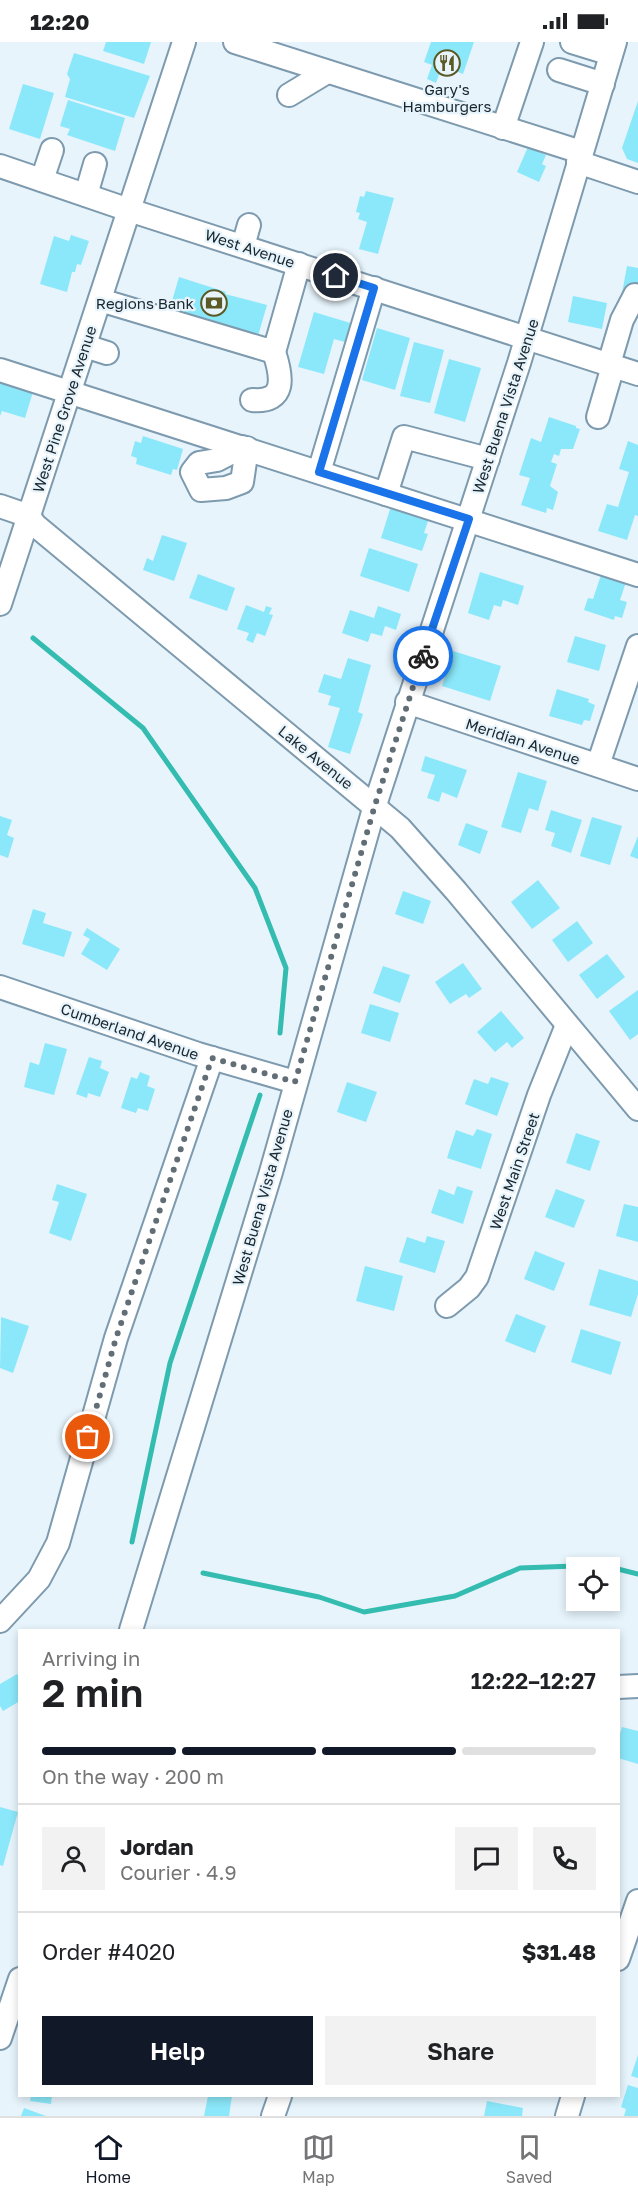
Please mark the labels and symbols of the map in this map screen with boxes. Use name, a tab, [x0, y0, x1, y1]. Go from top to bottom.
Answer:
restaurant icon: Gary's Hamburgers	[432, 48, 462, 78]
place label: Gary's Hamburgers	[403, 80, 491, 115]
street label: West Avenue	[203, 225, 297, 271]
pin	[310, 250, 361, 301]
bank icon: Regions Bank	[199, 288, 229, 318]
place label: Regions Bank	[96, 294, 195, 312]
street label: West Buena Vista Avenue	[468, 316, 542, 496]
street label: West Pine Grove Avenue	[29, 323, 100, 495]
courier	[393, 626, 453, 686]
street label: Meridian Avenue	[464, 714, 583, 768]
street label: Lake Avenue	[275, 721, 357, 793]
street label: Cumberland Avenue	[59, 999, 202, 1063]
street label: West Buena Vista Avenue	[228, 1106, 296, 1287]
street label: West Main Street	[485, 1110, 543, 1232]
pin	[62, 1411, 113, 1462]

